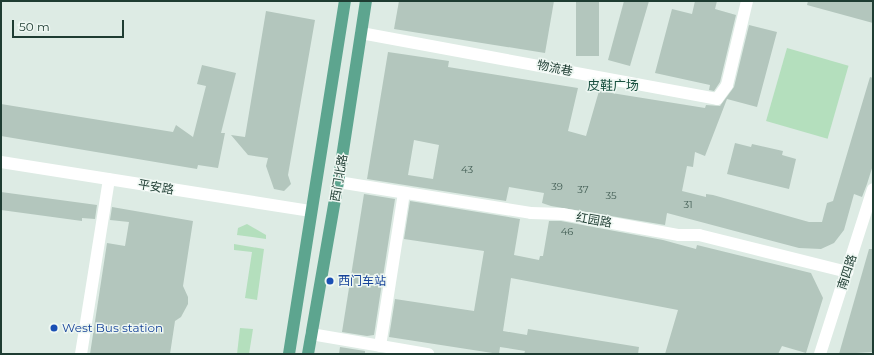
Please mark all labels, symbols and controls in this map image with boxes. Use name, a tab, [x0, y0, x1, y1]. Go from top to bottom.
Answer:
scale bar	[14, 12, 126, 38]
text: 50 m	[19, 19, 50, 34]
street label: 物流巷	[536, 57, 574, 79]
district label: 皮鞋广场	[587, 77, 639, 93]
street label: 西门北路	[328, 153, 350, 203]
house number: 43	[461, 164, 473, 176]
street label: 平安路	[137, 177, 175, 197]
house number: 39	[551, 181, 563, 193]
house number: 37	[577, 184, 589, 196]
house number: 35	[605, 190, 617, 202]
house number: 31	[683, 199, 693, 211]
street label: 红园路	[575, 210, 613, 230]
house number: 46	[561, 226, 573, 238]
street label: 南四路	[835, 253, 859, 291]
place label: 西门车站	[338, 274, 386, 288]
marker: 西门车站	[325, 276, 335, 286]
place label: West Bus station	[62, 321, 163, 335]
marker: West Bus station	[49, 323, 59, 333]

